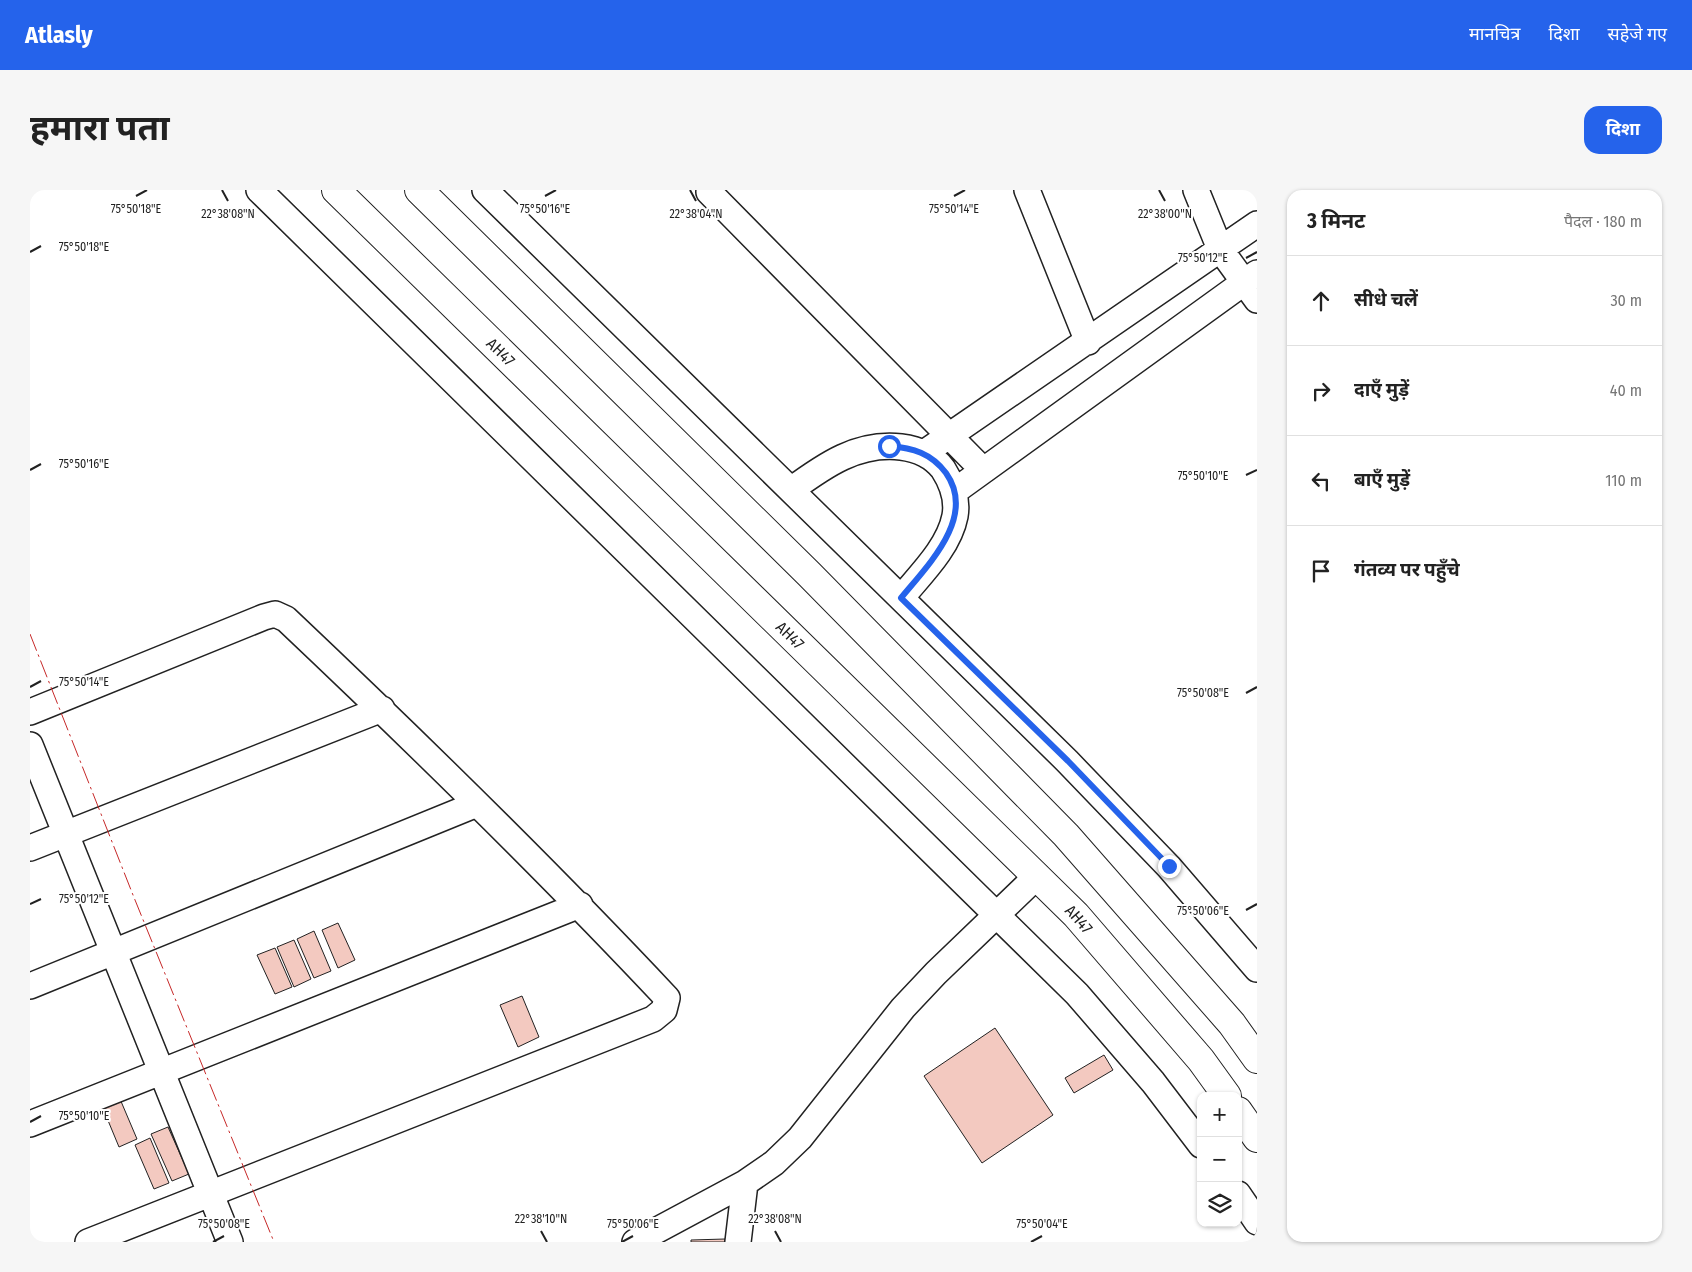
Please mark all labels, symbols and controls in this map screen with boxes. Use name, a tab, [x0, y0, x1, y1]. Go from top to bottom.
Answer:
text: Atlasly	[25, 21, 93, 49]
text: मानचित्र	[1469, 23, 1520, 45]
text: दिशा	[1548, 23, 1580, 45]
text: सहेजे गए	[1608, 23, 1667, 45]
button: दिशा	[1584, 106, 1662, 154]
text: हमारा पता	[30, 107, 169, 149]
text: 75°50'18"E	[111, 202, 162, 216]
text: 75°50'16"E	[520, 202, 571, 216]
text: 75°50'14"E	[929, 202, 979, 216]
text: 22°38'08"N	[201, 207, 255, 221]
text: 22°38'04"N	[669, 207, 723, 221]
text: 22°38'00"N	[1138, 207, 1192, 221]
text: 3 मिनट	[1307, 208, 1365, 234]
text: पैदल · 180 m	[1564, 212, 1642, 231]
text: 75°50'18"E	[59, 240, 110, 254]
text: 75°50'12"E	[1178, 251, 1228, 265]
icon: ahead	[1307, 287, 1335, 315]
text: सीधे चलें	[1354, 288, 1418, 311]
text: 30 m	[1610, 291, 1642, 310]
street label: AH47	[483, 334, 519, 370]
icon: right	[1307, 377, 1335, 405]
text: दाएँ मुड़ें	[1354, 378, 1409, 401]
text: 40 m	[1610, 381, 1642, 400]
route start	[878, 435, 901, 458]
text: 75°50'16"E	[59, 457, 110, 471]
icon: left	[1307, 467, 1335, 495]
text: बाएँ मुड़ें	[1354, 468, 1410, 491]
text: 75°50'10"E	[1178, 469, 1229, 483]
text: 110 m	[1605, 471, 1642, 490]
icon: arrive	[1307, 557, 1335, 585]
text: गंतव्य पर पहुँचे	[1354, 558, 1460, 581]
street label: AH47	[772, 617, 809, 653]
text: 75°50'14"E	[59, 675, 109, 689]
text: 75°50'08"E	[1177, 686, 1229, 700]
route end	[1158, 855, 1181, 878]
text: 75°50'12"E	[59, 892, 109, 906]
street label: AH47	[1061, 901, 1097, 938]
text: 75°50'06"E	[1177, 904, 1229, 918]
map controls	[1197, 1092, 1242, 1227]
button: +	[1197, 1092, 1242, 1137]
text: 75°50'10"E	[59, 1109, 110, 1123]
button: −	[1197, 1137, 1242, 1182]
button: layers	[1197, 1182, 1242, 1227]
text: 22°38'10"N	[515, 1212, 567, 1226]
text: 22°38'08"N	[748, 1212, 802, 1226]
text: 75°50'08"E	[198, 1217, 250, 1231]
text: 75°50'06"E	[607, 1217, 659, 1231]
text: 75°50'04"E	[1016, 1217, 1068, 1231]

